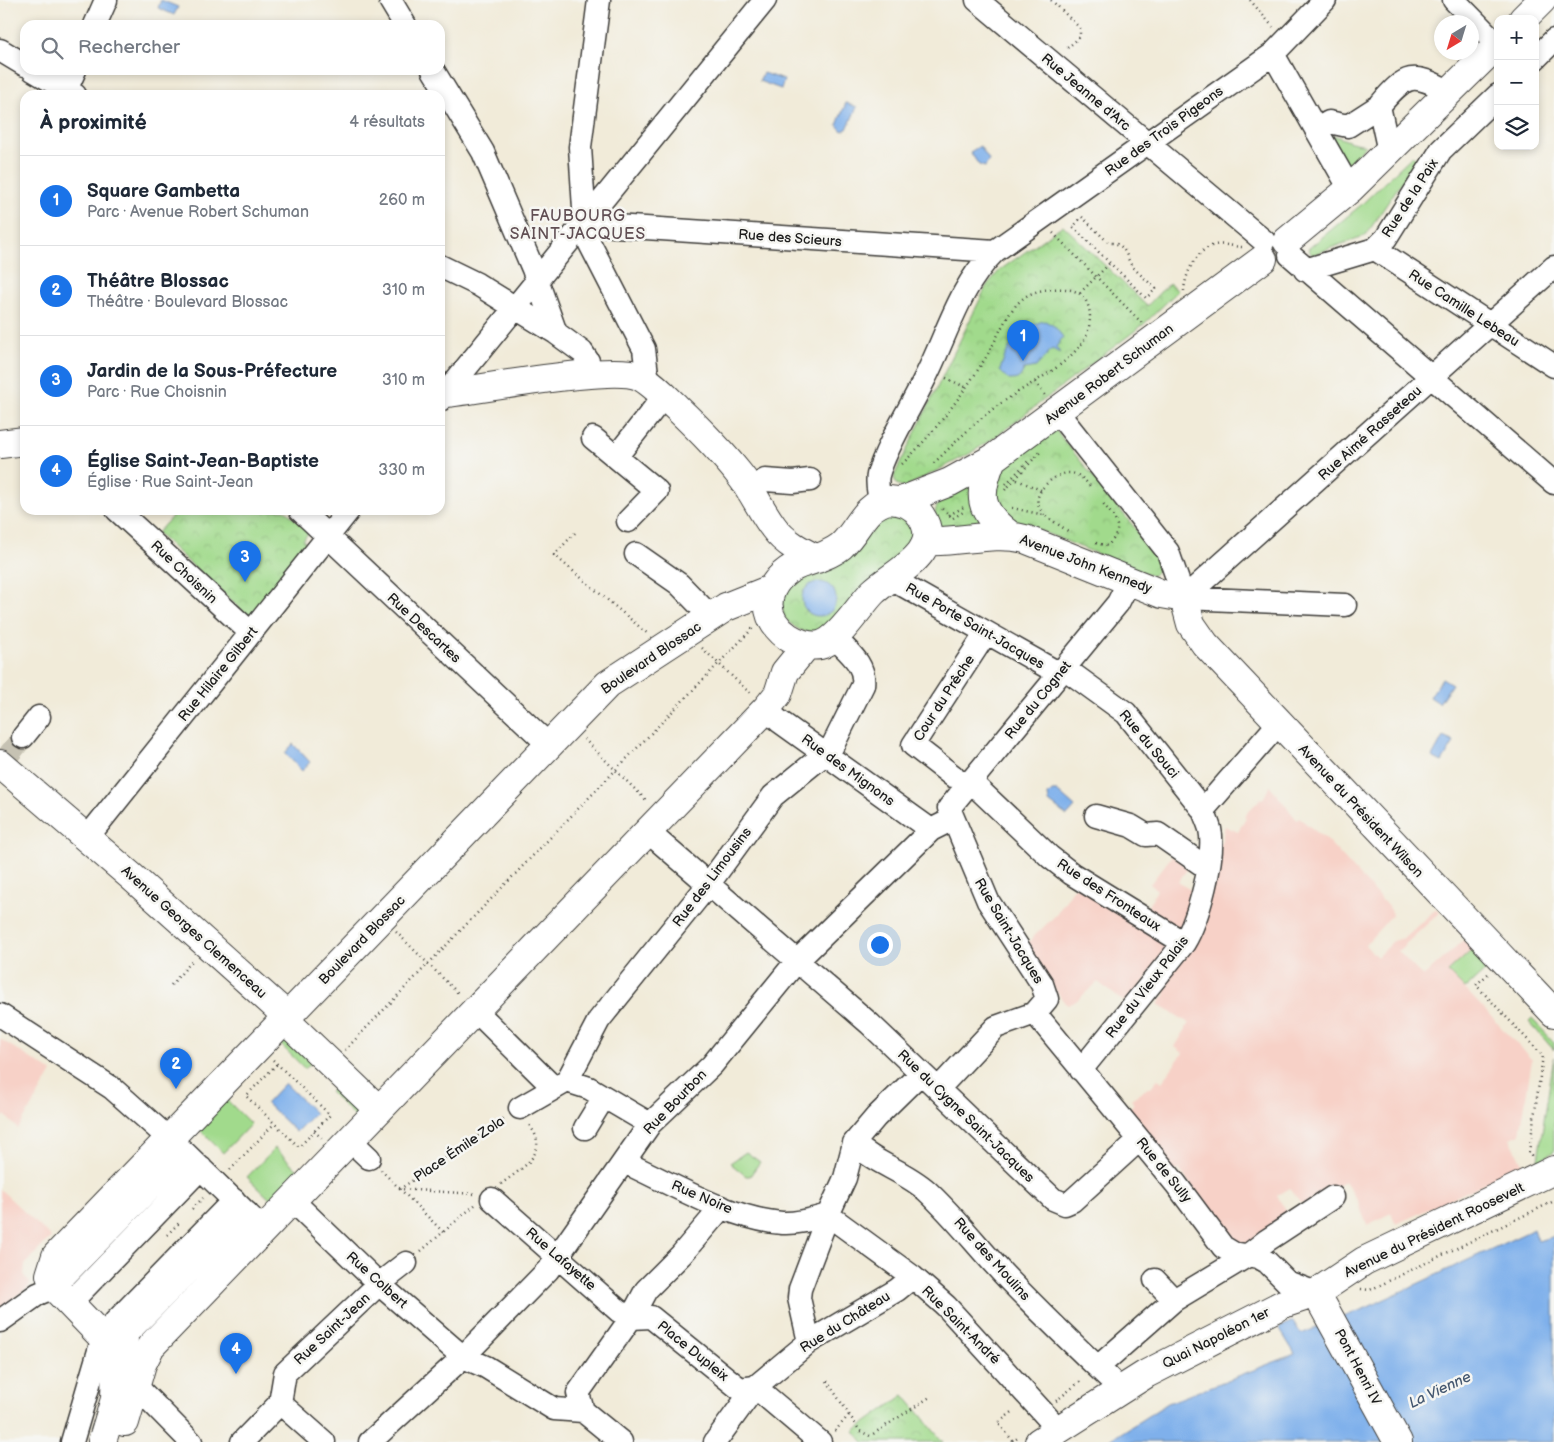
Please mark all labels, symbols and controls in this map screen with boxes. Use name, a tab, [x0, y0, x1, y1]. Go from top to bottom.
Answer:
north arrow	[1434, 15, 1479, 60]
map controls	[1494, 15, 1539, 150]
button: +	[1494, 15, 1539, 60]
search box	[20, 20, 445, 75]
icon: search	[38, 34, 66, 62]
text: Rechercher	[78, 36, 180, 59]
street label: Rue Jeanne d'Arc	[1038, 50, 1134, 134]
button: −	[1494, 60, 1539, 105]
street label: Rue des Trois Pigeons	[1102, 82, 1227, 180]
button: layers	[1494, 105, 1539, 150]
text: À proximité	[40, 110, 147, 135]
text: 4 résultats	[349, 113, 425, 132]
street label: Rue de la Paix	[1378, 155, 1442, 241]
text: Square Gambetta	[87, 180, 240, 203]
text: 1	[53, 191, 59, 210]
text: 260 m	[379, 191, 425, 210]
text: Parc · Avenue Robert Schuman	[87, 203, 309, 222]
district label: FAUBOURG SAINT-JACQUES	[510, 207, 646, 244]
street label: Rue des Scieurs	[738, 226, 842, 250]
street label: Rue Camille Lebeau	[1405, 266, 1523, 350]
text: Théâtre Blossac	[87, 270, 229, 293]
text: 2	[51, 281, 61, 300]
text: 310 m	[382, 281, 425, 300]
text: Théâtre · Boulevard Blossac	[87, 293, 288, 312]
pin: 1	[1007, 320, 1039, 361]
street label: Avenue Robert Schuman	[1041, 320, 1177, 428]
text: Jardin de la Sous-Préfecture	[87, 360, 337, 383]
text: 3	[51, 371, 61, 390]
text: 310 m	[382, 371, 425, 390]
street label: Rue Aimé Rasseteau	[1315, 382, 1425, 484]
text: Parc · Rue Choisnin	[87, 383, 227, 402]
text: Église Saint-Jean-Baptiste	[87, 450, 319, 473]
text: 4	[51, 461, 61, 480]
text: 330 m	[378, 461, 425, 480]
text: Église · Rue Saint-Jean	[87, 473, 253, 492]
street label: Avenue John Kennedy	[1018, 531, 1155, 597]
street label: Rue Choisnin	[147, 537, 221, 607]
pin: 3	[229, 541, 261, 582]
street label: Rue Porte Saint-Jacques	[903, 579, 1048, 673]
street label: Rue Descartes	[384, 589, 464, 667]
street label: Boulevard Blossac	[598, 618, 704, 698]
street label: Rue Hilaire Gilbert	[175, 623, 262, 725]
street label: Cour du Prêche	[910, 652, 978, 744]
street label: Rue du Cognet	[1001, 657, 1075, 743]
street label: Rue du Souci	[1116, 706, 1182, 782]
street label: Rue des Mignons	[798, 731, 898, 810]
street label: Avenue du Président Wilson	[1295, 741, 1427, 881]
street label: Rue des Limousins	[669, 824, 755, 930]
street label: Rue des Fronteaux	[1054, 855, 1164, 935]
street label: Avenue Georges Clemenceau	[118, 862, 270, 1002]
street label: Rue Saint-Jacques	[971, 875, 1047, 987]
street label: Boulevard Blossac	[315, 892, 409, 988]
your location	[867, 932, 893, 958]
street label: Rue du Vieux Palais	[1102, 933, 1192, 1041]
street label: Rue du Cygne Saint-Jacques	[894, 1046, 1038, 1186]
pin: 2	[160, 1048, 192, 1089]
street label: Rue Bourbon	[640, 1066, 710, 1138]
street label: Place Émile Zola	[410, 1112, 508, 1186]
street label: Rue de Sully	[1133, 1134, 1196, 1206]
street label: Rue Noire	[669, 1177, 735, 1217]
street label: Avenue du Président Roosevelt	[1341, 1179, 1527, 1281]
street label: Rue des Moulins	[950, 1214, 1034, 1304]
street label: Rue Lafayette	[522, 1224, 600, 1294]
street label: Rue Colbert	[343, 1248, 412, 1312]
street label: Rue Saint-André	[918, 1282, 1004, 1368]
street label: Rue du Château	[797, 1288, 893, 1356]
street label: Rue Saint-Jean	[290, 1289, 374, 1369]
street label: Quai Napoléon 1er	[1160, 1303, 1273, 1372]
street label: Place Dupleix	[654, 1317, 732, 1385]
street label: Pont Henri IV	[1331, 1326, 1385, 1408]
pin: 4	[220, 1333, 252, 1374]
water label: La Vienne	[1406, 1367, 1474, 1413]

